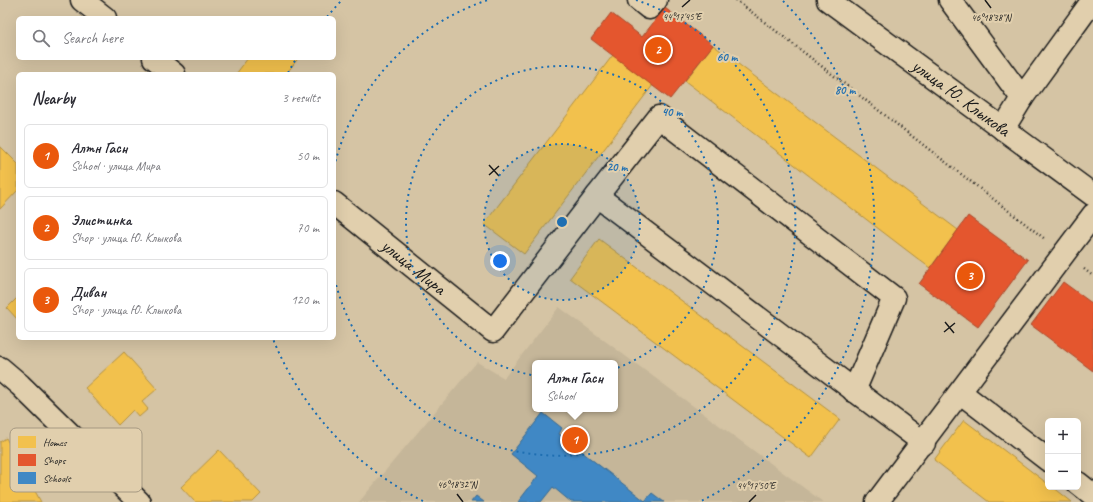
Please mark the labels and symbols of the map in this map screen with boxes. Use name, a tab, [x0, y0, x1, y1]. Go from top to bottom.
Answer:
text: 44°17'45"E	[663, 10, 703, 23]
text: 46°18'38"N	[971, 11, 1013, 24]
pin: 2	[645, 35, 671, 65]
text: 60 m	[717, 49, 739, 65]
street label: улица Ю. Клыкова	[906, 53, 1016, 143]
text: 80 m	[835, 82, 856, 98]
text: 40 m	[662, 104, 683, 120]
text: 20 m	[607, 159, 628, 175]
centre of rings	[555, 215, 569, 229]
street label: улица Мира	[375, 233, 452, 301]
your location	[490, 251, 510, 271]
pin: 3	[957, 261, 983, 291]
pin: 1	[562, 425, 588, 455]
legend	[10, 428, 142, 492]
text: Homes	[43, 435, 68, 449]
text: Shops	[43, 453, 67, 467]
text: Schools	[43, 471, 72, 485]
text: 46°18'32"N	[437, 478, 479, 491]
text: 44°17'50"E	[737, 479, 777, 492]

